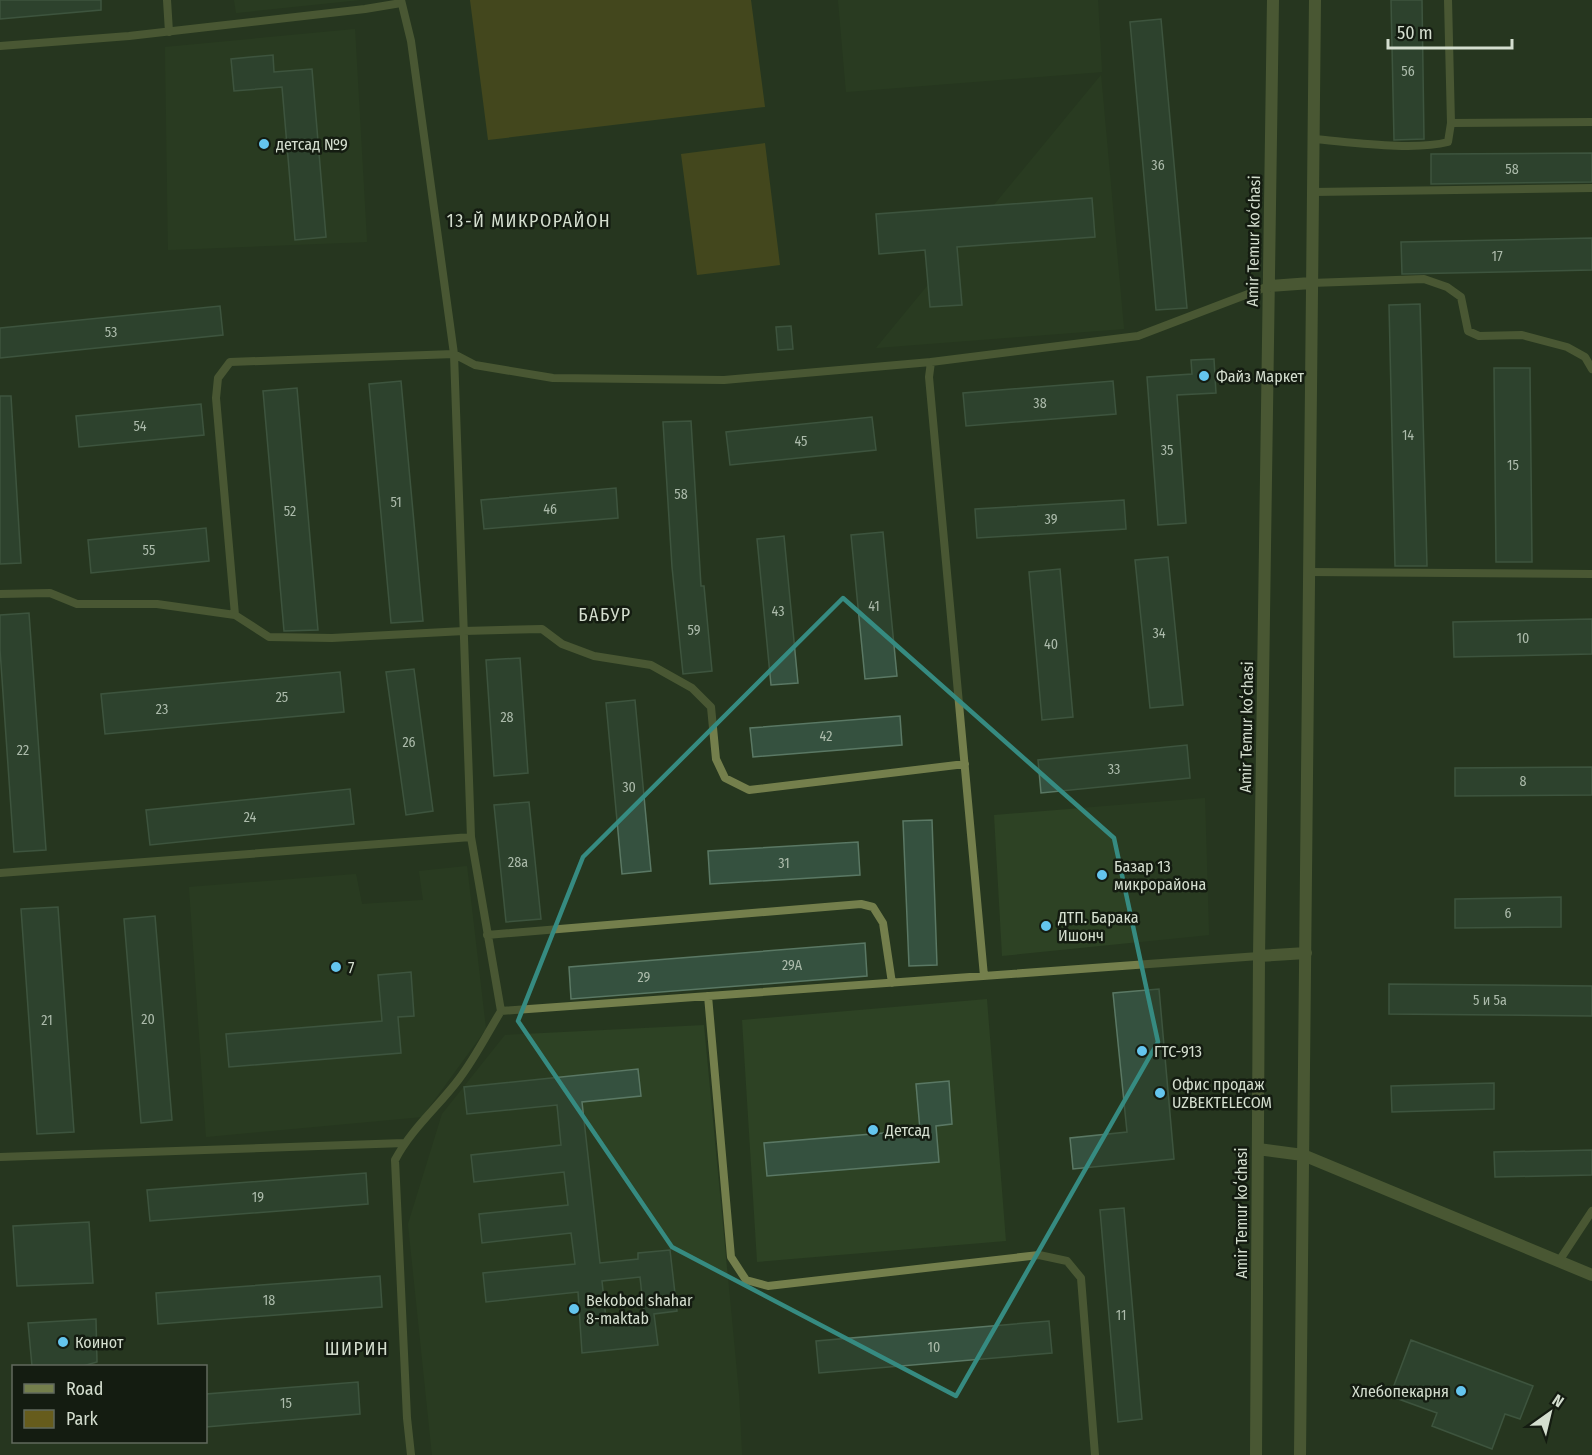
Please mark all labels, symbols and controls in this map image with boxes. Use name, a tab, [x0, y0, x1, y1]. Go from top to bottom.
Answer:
scale bar	[1388, 12, 1512, 50]
text: 50 m	[1397, 22, 1433, 44]
house number: 56	[1401, 63, 1415, 80]
place label: детсад №9	[276, 135, 348, 154]
marker: детсад №9	[257, 137, 271, 151]
house number: 36	[1151, 157, 1165, 174]
house number: 58	[1505, 161, 1519, 178]
street label: Amir Temur koʻchasi	[1243, 175, 1264, 307]
district label: 13-Й МИКРОРАЙОН	[447, 210, 611, 232]
house number: 17	[1491, 248, 1503, 265]
house number: 53	[105, 324, 117, 341]
place label: Файз Маркет	[1216, 367, 1305, 386]
marker: Файз Маркет	[1197, 369, 1211, 383]
house number: 38	[1033, 395, 1047, 412]
house number: 54	[133, 418, 147, 435]
house number: 14	[1402, 427, 1414, 444]
house number: 45	[794, 433, 808, 450]
house number: 35	[1161, 442, 1173, 459]
house number: 15	[1507, 457, 1519, 474]
house number: 58	[674, 486, 688, 503]
house number: 51	[390, 494, 402, 511]
house number: 46	[543, 501, 557, 518]
house number: 52	[284, 503, 296, 520]
house number: 39	[1045, 511, 1058, 528]
house number: 55	[143, 542, 155, 559]
house number: 41	[868, 598, 880, 615]
house number: 43	[772, 603, 784, 620]
district label: БАБУР	[578, 604, 632, 626]
house number: 59	[687, 622, 701, 639]
house number: 34	[1152, 625, 1166, 642]
house number: 10	[1517, 630, 1529, 647]
house number: 40	[1044, 636, 1058, 653]
street label: Amir Temur koʻchasi	[1236, 661, 1257, 793]
house number: 25	[276, 689, 288, 706]
house number: 23	[156, 701, 168, 718]
house number: 28	[500, 709, 514, 726]
house number: 42	[820, 728, 832, 745]
house number: 26	[402, 734, 416, 751]
house number: 22	[17, 742, 29, 759]
house number: 33	[1108, 761, 1120, 778]
house number: 8	[1520, 773, 1527, 790]
house number: 30	[622, 779, 636, 796]
house number: 24	[244, 809, 257, 826]
house number: 28а	[508, 854, 528, 871]
house number: 31	[778, 855, 790, 872]
place label: Базар 13 микрорайона	[1114, 857, 1206, 894]
marker: Базар 13 микрорайона	[1095, 868, 1109, 882]
house number: 6	[1505, 905, 1512, 922]
place label: ДТП. Барака Ишонч	[1057, 908, 1139, 945]
marker: ДТП. Барака Ишонч	[1039, 919, 1053, 933]
house number: 29A	[782, 957, 803, 974]
place label: 7	[348, 958, 355, 977]
marker: 7	[329, 960, 343, 974]
house number: 29	[638, 969, 651, 986]
house number: 5 и 5а	[1473, 992, 1507, 1009]
house number: 20	[141, 1011, 155, 1028]
house number: 21	[41, 1012, 53, 1029]
place label: ГТС-913	[1154, 1042, 1202, 1061]
marker: ГТС-913	[1135, 1044, 1149, 1058]
place label: Офис продаж UZBEKTELECOM	[1172, 1075, 1272, 1112]
marker: Офис продаж UZBEKTELECOM	[1153, 1086, 1167, 1100]
place label: Детсад	[884, 1121, 930, 1140]
marker: Детсад	[866, 1123, 880, 1137]
street label: Amir Temur koʻchasi	[1232, 1147, 1251, 1279]
house number: 19	[252, 1189, 264, 1206]
place label: Bekobod shahar 8-maktab	[586, 1291, 693, 1328]
house number: 18	[263, 1292, 275, 1309]
marker: Bekobod shahar 8-maktab	[567, 1302, 581, 1316]
house number: 11	[1116, 1307, 1126, 1324]
place label: Коинот	[75, 1333, 124, 1352]
marker: Коинот	[56, 1335, 70, 1349]
district label: ШИРИН	[325, 1338, 389, 1360]
house number: 10	[928, 1339, 940, 1356]
legend	[12, 1365, 207, 1443]
text: Road	[66, 1378, 103, 1400]
place label: Хлебопекарня	[1352, 1382, 1449, 1401]
north arrow	[1520, 1383, 1580, 1443]
marker: Хлебопекарня	[1454, 1384, 1468, 1398]
text: N	[1549, 1390, 1567, 1412]
house number: 15	[280, 1395, 292, 1412]
text: Park	[66, 1408, 99, 1430]

